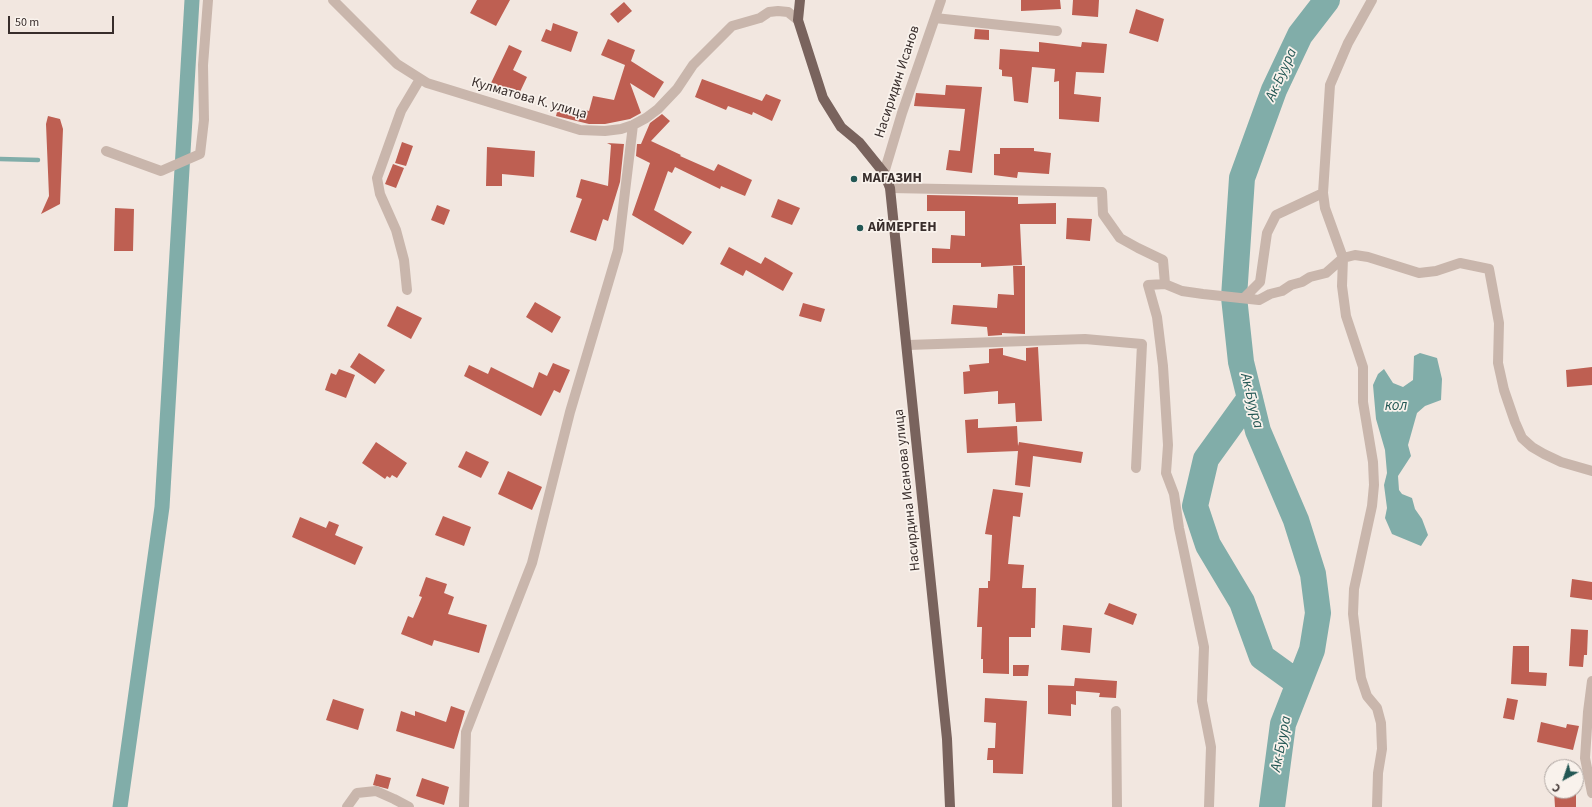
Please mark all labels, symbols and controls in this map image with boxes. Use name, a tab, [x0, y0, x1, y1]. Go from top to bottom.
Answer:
scale bar	[10, 8, 116, 34]
text: 50 m	[15, 14, 39, 31]
street label: Насиридин Исанов	[872, 24, 924, 140]
water label: Ак-Буура	[1262, 46, 1302, 104]
street label: Кулматова К. улица	[469, 74, 589, 124]
place label: МАГАЗИН	[862, 171, 922, 187]
marker: МАГАЗИН	[849, 174, 859, 184]
place label: АЙМЕРГЕН	[868, 220, 937, 236]
marker: АЙМЕРГЕН	[855, 223, 865, 233]
water label: Ак-Буура	[1235, 371, 1267, 431]
water label: кол	[1385, 398, 1407, 416]
street label: Насирдина Исанова улица	[891, 408, 925, 572]
water label: Ак-Буура	[1268, 715, 1296, 773]
north arrow	[1544, 759, 1584, 799]
text: С	[1549, 780, 1564, 796]

